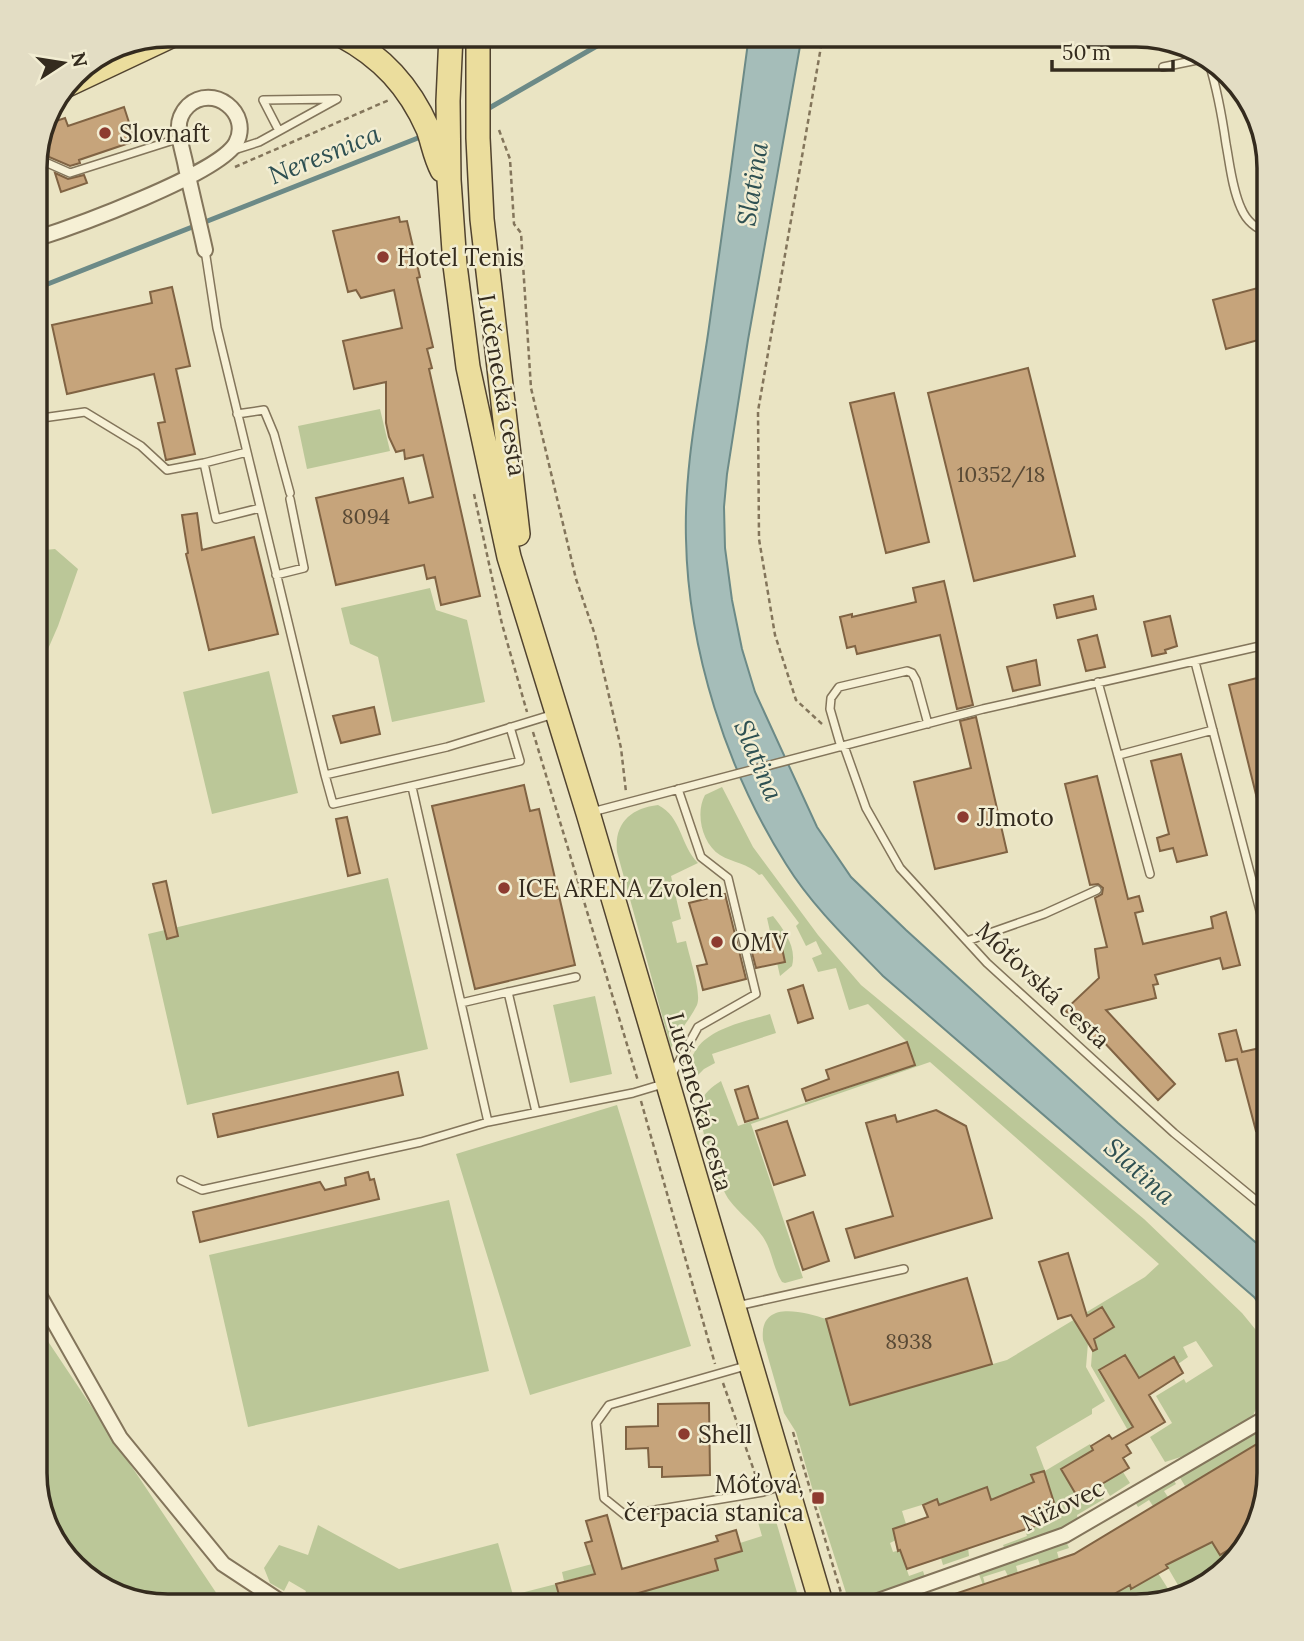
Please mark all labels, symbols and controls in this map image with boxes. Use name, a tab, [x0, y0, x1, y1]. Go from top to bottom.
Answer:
north arrow	[28, 28, 98, 98]
scale bar	[1052, 28, 1173, 72]
text: 50 m	[1062, 39, 1111, 66]
text: N	[66, 50, 93, 69]
water label: Neresnica	[263, 116, 385, 191]
place label: Slovnaft	[119, 118, 211, 149]
marker: Slovnaft	[97, 125, 113, 141]
water label: Slatina	[729, 139, 775, 228]
place label: Hotel Tenis	[397, 242, 524, 273]
marker: Hotel Tenis	[375, 249, 391, 265]
street label: Lučenecká cesta	[471, 292, 533, 478]
house number: 10352/18	[957, 461, 1045, 488]
house number: 8094	[342, 503, 390, 530]
water label: Slatina	[727, 715, 791, 806]
place label: JJmoto	[976, 802, 1054, 833]
marker: JJmoto	[955, 809, 971, 825]
place label: ICE ARENA Zvolen	[518, 873, 723, 904]
marker: ICE ARENA Zvolen	[496, 880, 512, 896]
street label: Môťovská cesta	[969, 915, 1117, 1055]
place label: OMV	[731, 927, 789, 958]
marker: OMV	[709, 934, 725, 950]
street label: Lučenecká cesta	[660, 1009, 740, 1195]
water label: Slatina	[1098, 1130, 1183, 1212]
house number: 8938	[885, 1328, 933, 1355]
place label: Shell	[698, 1419, 752, 1450]
marker: Shell	[676, 1426, 692, 1442]
place label: Môťová, čerpacia stanica	[624, 1469, 804, 1528]
street label: Nižovec	[1016, 1472, 1110, 1538]
marker: Môťová, čerpacia stanica	[810, 1490, 826, 1506]

